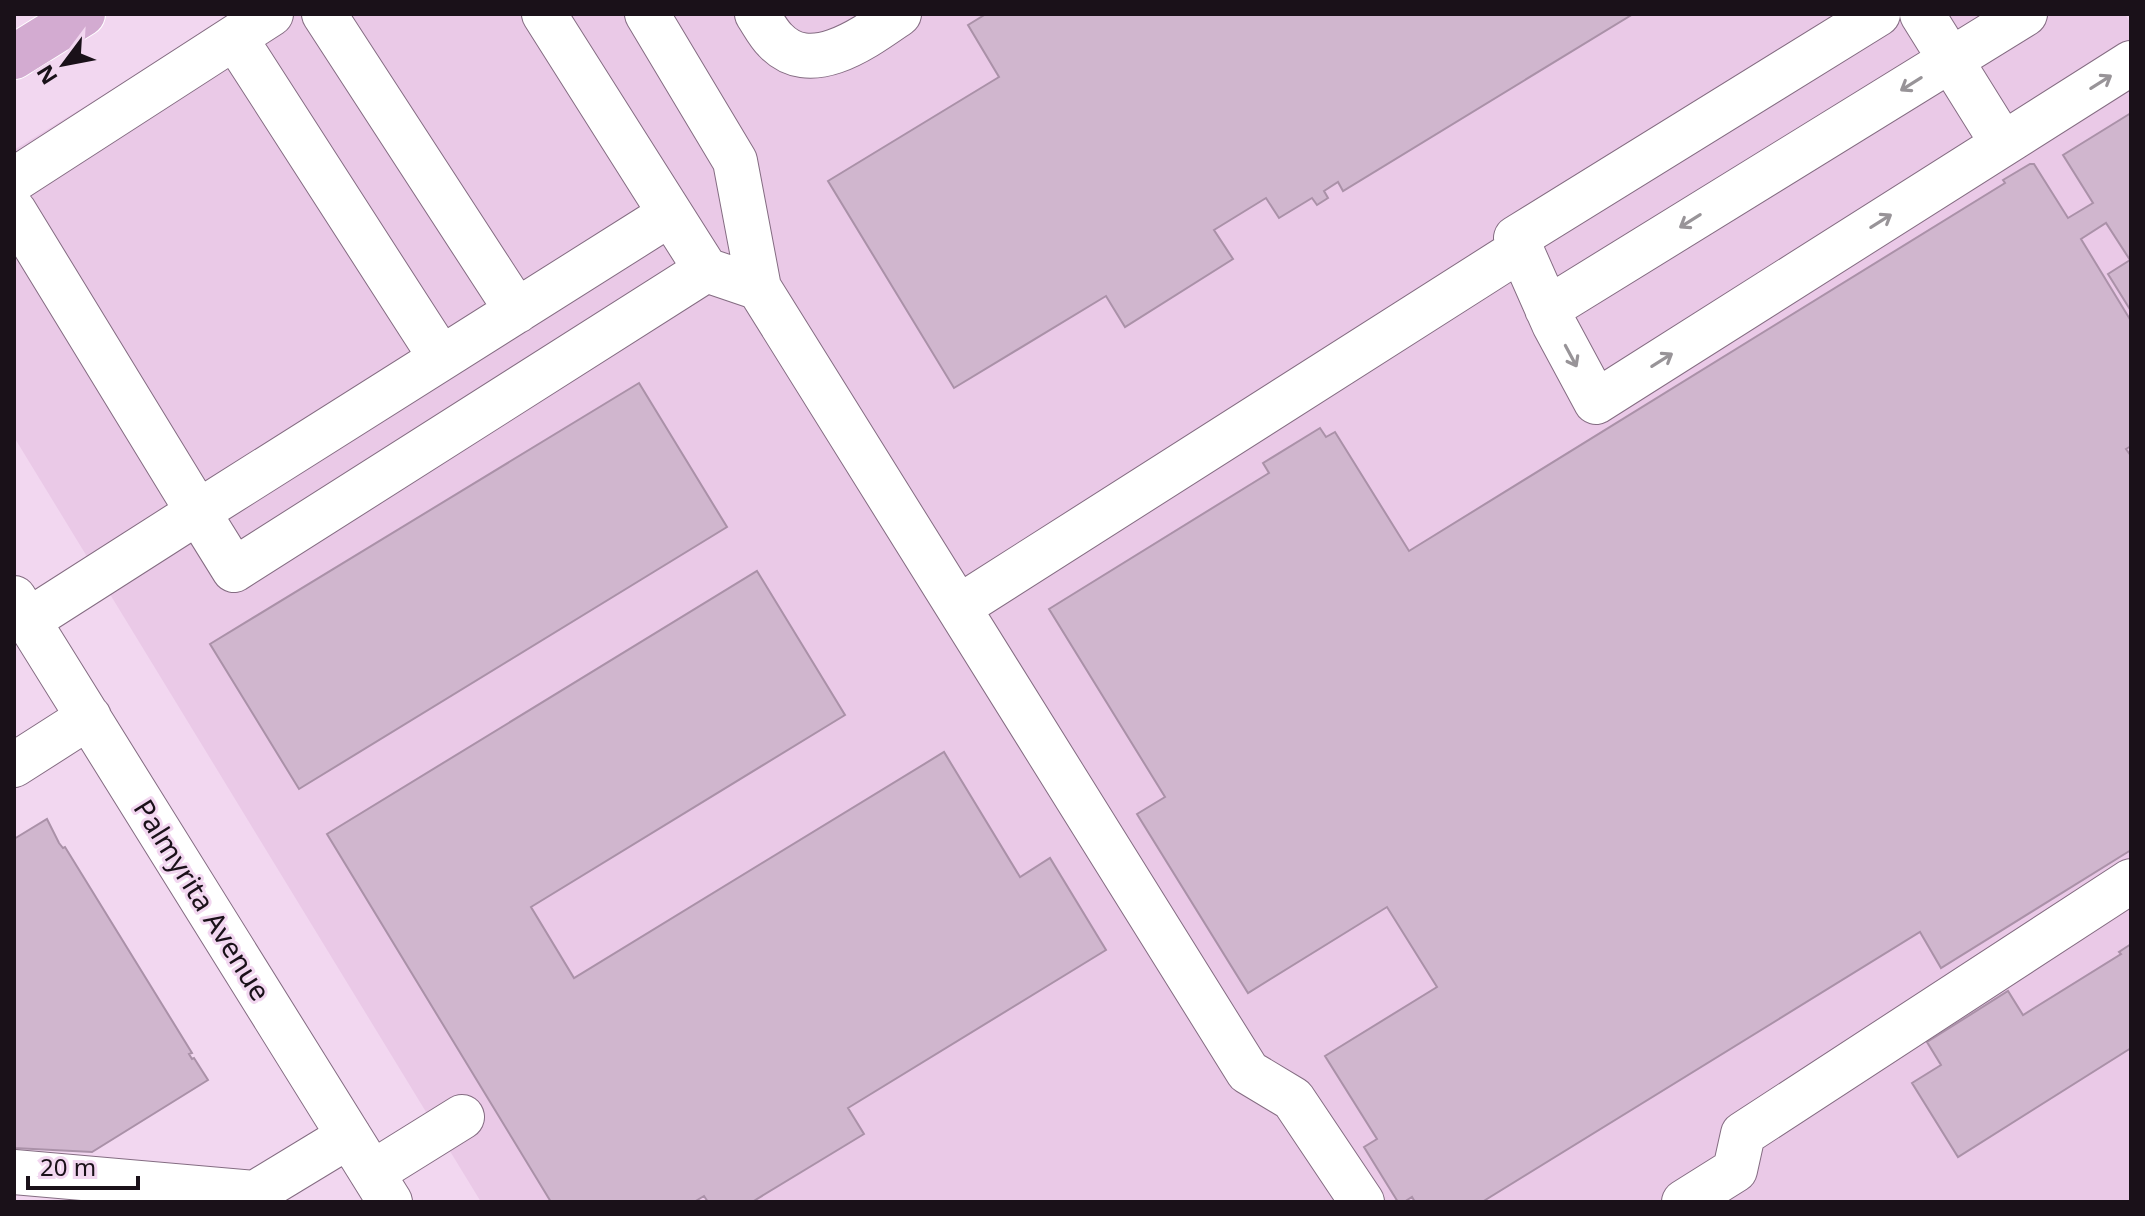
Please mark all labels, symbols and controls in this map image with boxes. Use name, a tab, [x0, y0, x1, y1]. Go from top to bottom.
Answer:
north arrow	[24, 24, 104, 104]
text: N	[29, 60, 64, 91]
one-way arrow	[2089, 73, 2112, 89]
one-way arrow	[1900, 77, 1923, 93]
one-way arrow	[1870, 213, 1892, 230]
one-way arrow	[1679, 214, 1702, 230]
one-way arrow	[1563, 344, 1579, 367]
one-way arrow	[1650, 352, 1673, 368]
street label: Palmyrita Avenue	[126, 792, 280, 1007]
scale bar	[28, 1140, 138, 1190]
text: 20 m	[40, 1150, 96, 1183]

